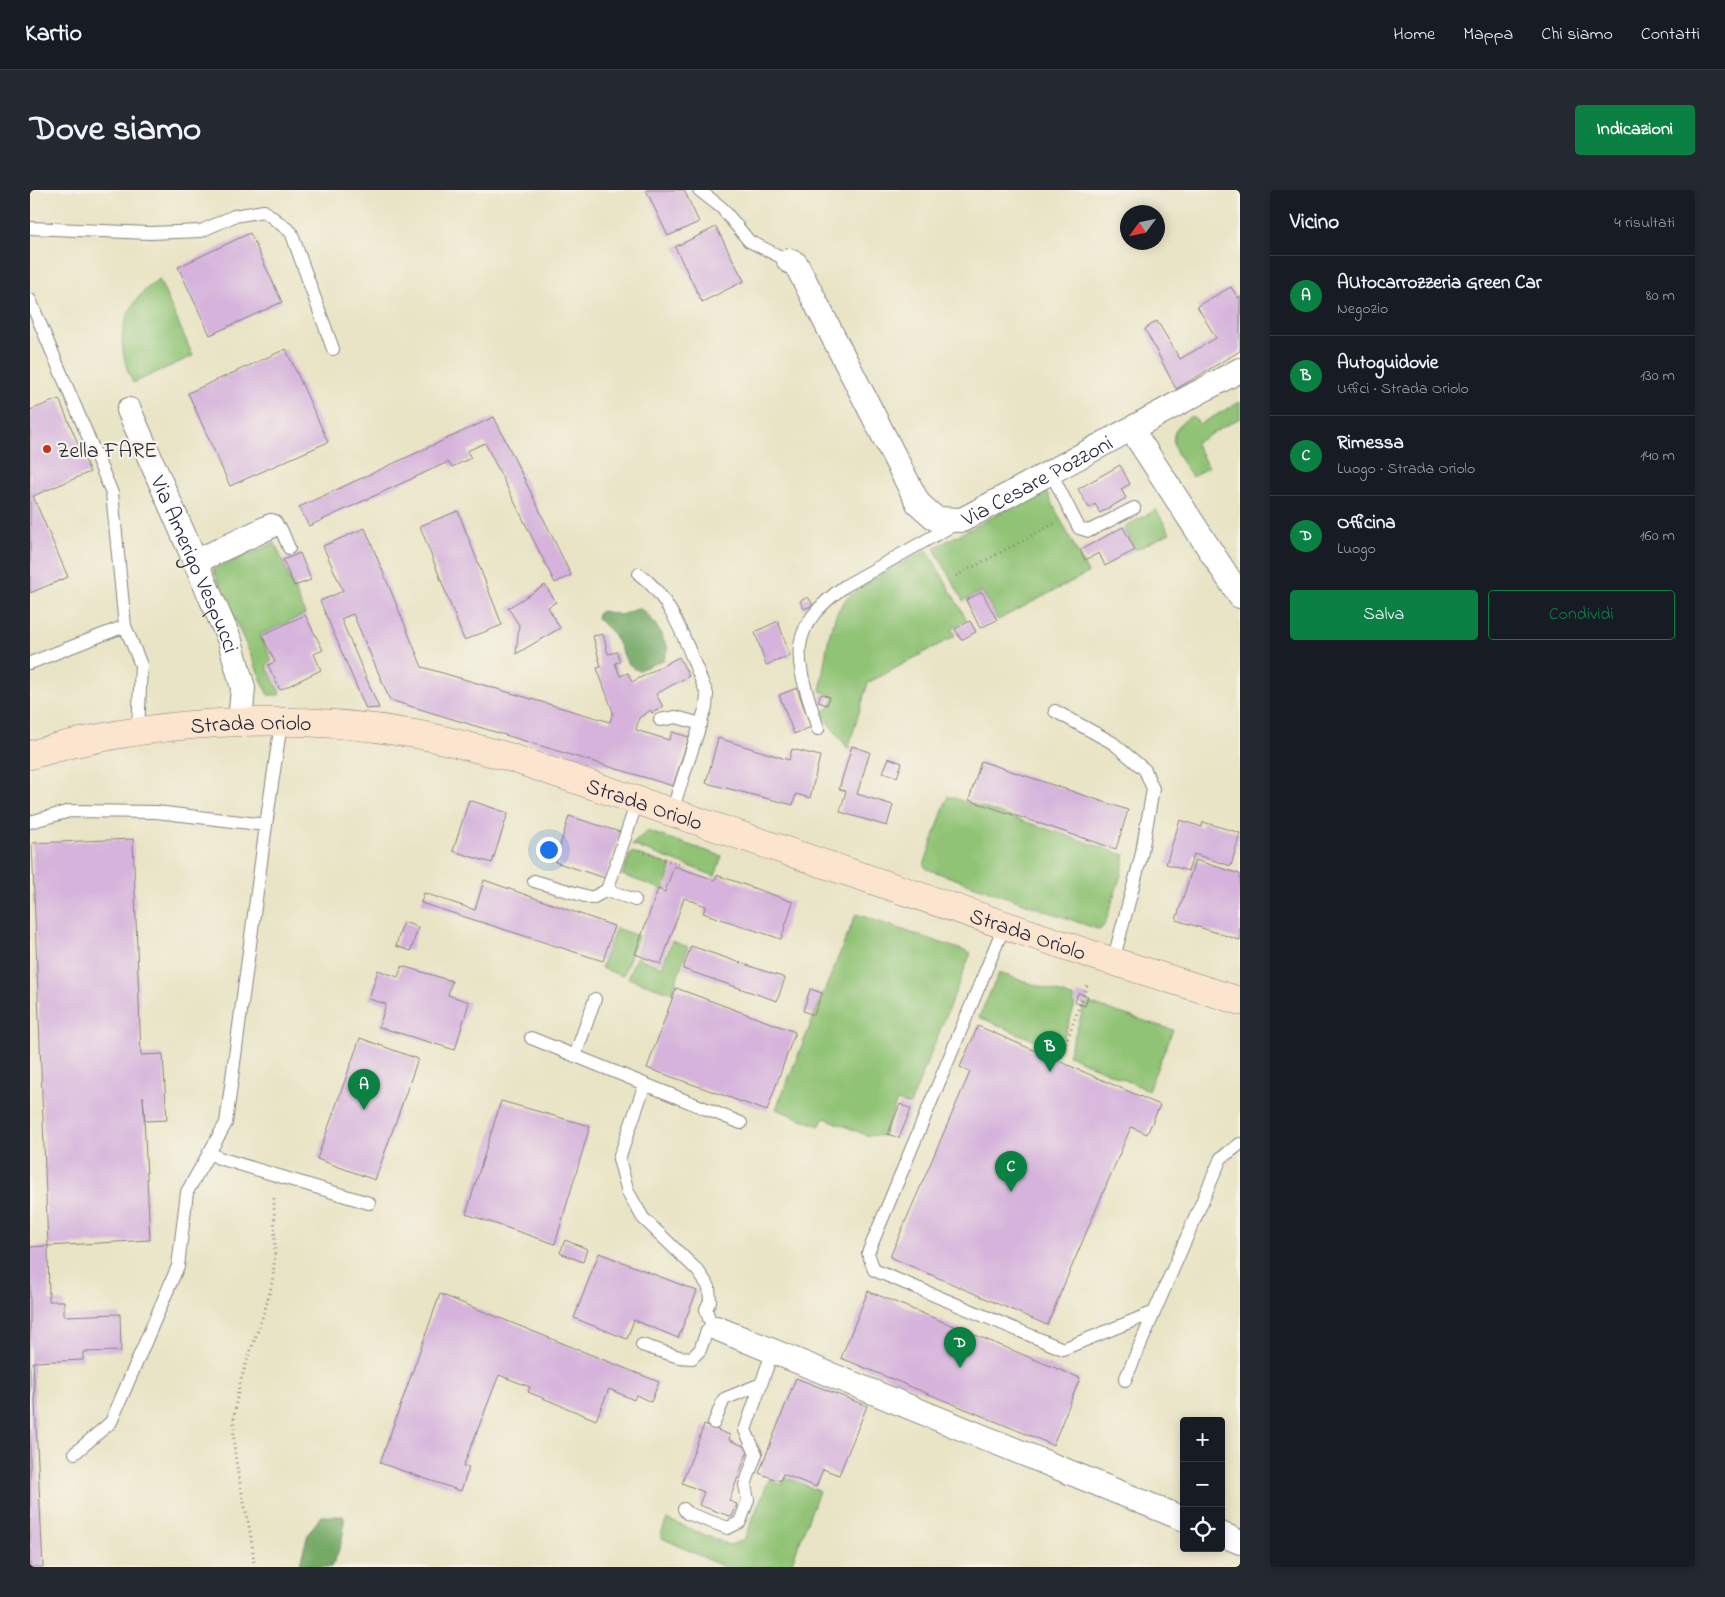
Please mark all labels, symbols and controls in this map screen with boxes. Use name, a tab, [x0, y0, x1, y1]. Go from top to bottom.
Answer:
text: Kartio	[25, 17, 82, 52]
text: Home	[1393, 22, 1435, 48]
text: Mappa	[1463, 22, 1513, 48]
text: Chi siamo	[1541, 22, 1613, 48]
text: Contatti	[1641, 22, 1700, 48]
text: Dove siamo	[30, 105, 201, 156]
button: Indicazioni	[1575, 105, 1695, 155]
north arrow	[1120, 205, 1165, 250]
text: Vicino	[1290, 208, 1339, 238]
text: 4 risultati	[1614, 211, 1675, 235]
text: AUtocarrozzeria Green Car	[1337, 270, 1542, 297]
text: A	[1301, 284, 1311, 308]
text: 80 m	[1646, 284, 1675, 308]
text: Negozio	[1337, 297, 1388, 321]
text: Autoguidovie	[1337, 350, 1438, 377]
text: B	[1301, 364, 1311, 388]
text: 130 m	[1640, 364, 1675, 388]
text: Uffici · Strada Oriolo	[1337, 377, 1469, 401]
street label: Via Cesare Pozzoni	[956, 428, 1120, 537]
text: Rimessa	[1337, 430, 1404, 457]
place label: Zella FARE	[57, 436, 157, 468]
marker: Zella FARE	[41, 443, 53, 455]
text: C	[1302, 444, 1310, 468]
text: 140 m	[1640, 444, 1675, 468]
text: Luogo · Strada Oriolo	[1337, 457, 1475, 481]
street label: Via Amerigo Vespucci	[140, 471, 245, 657]
text: Officina	[1337, 510, 1396, 537]
text: D	[1300, 524, 1312, 548]
text: 160 m	[1640, 524, 1675, 548]
text: Luogo	[1337, 537, 1376, 561]
button: Salva	[1290, 590, 1478, 640]
button: Condividi	[1488, 590, 1675, 640]
street label: Strada Oriolo	[189, 708, 312, 744]
street label: Strada Oriolo	[581, 771, 706, 840]
your location	[536, 837, 562, 863]
street label: Strada Oriolo	[965, 901, 1090, 971]
pin: B	[1034, 1031, 1066, 1072]
pin: A	[348, 1069, 380, 1110]
pin: C	[995, 1151, 1027, 1192]
pin: D	[944, 1327, 976, 1368]
map controls	[1180, 1417, 1225, 1552]
button: +	[1180, 1417, 1225, 1462]
button: −	[1180, 1462, 1225, 1507]
button: locate	[1180, 1507, 1225, 1552]

